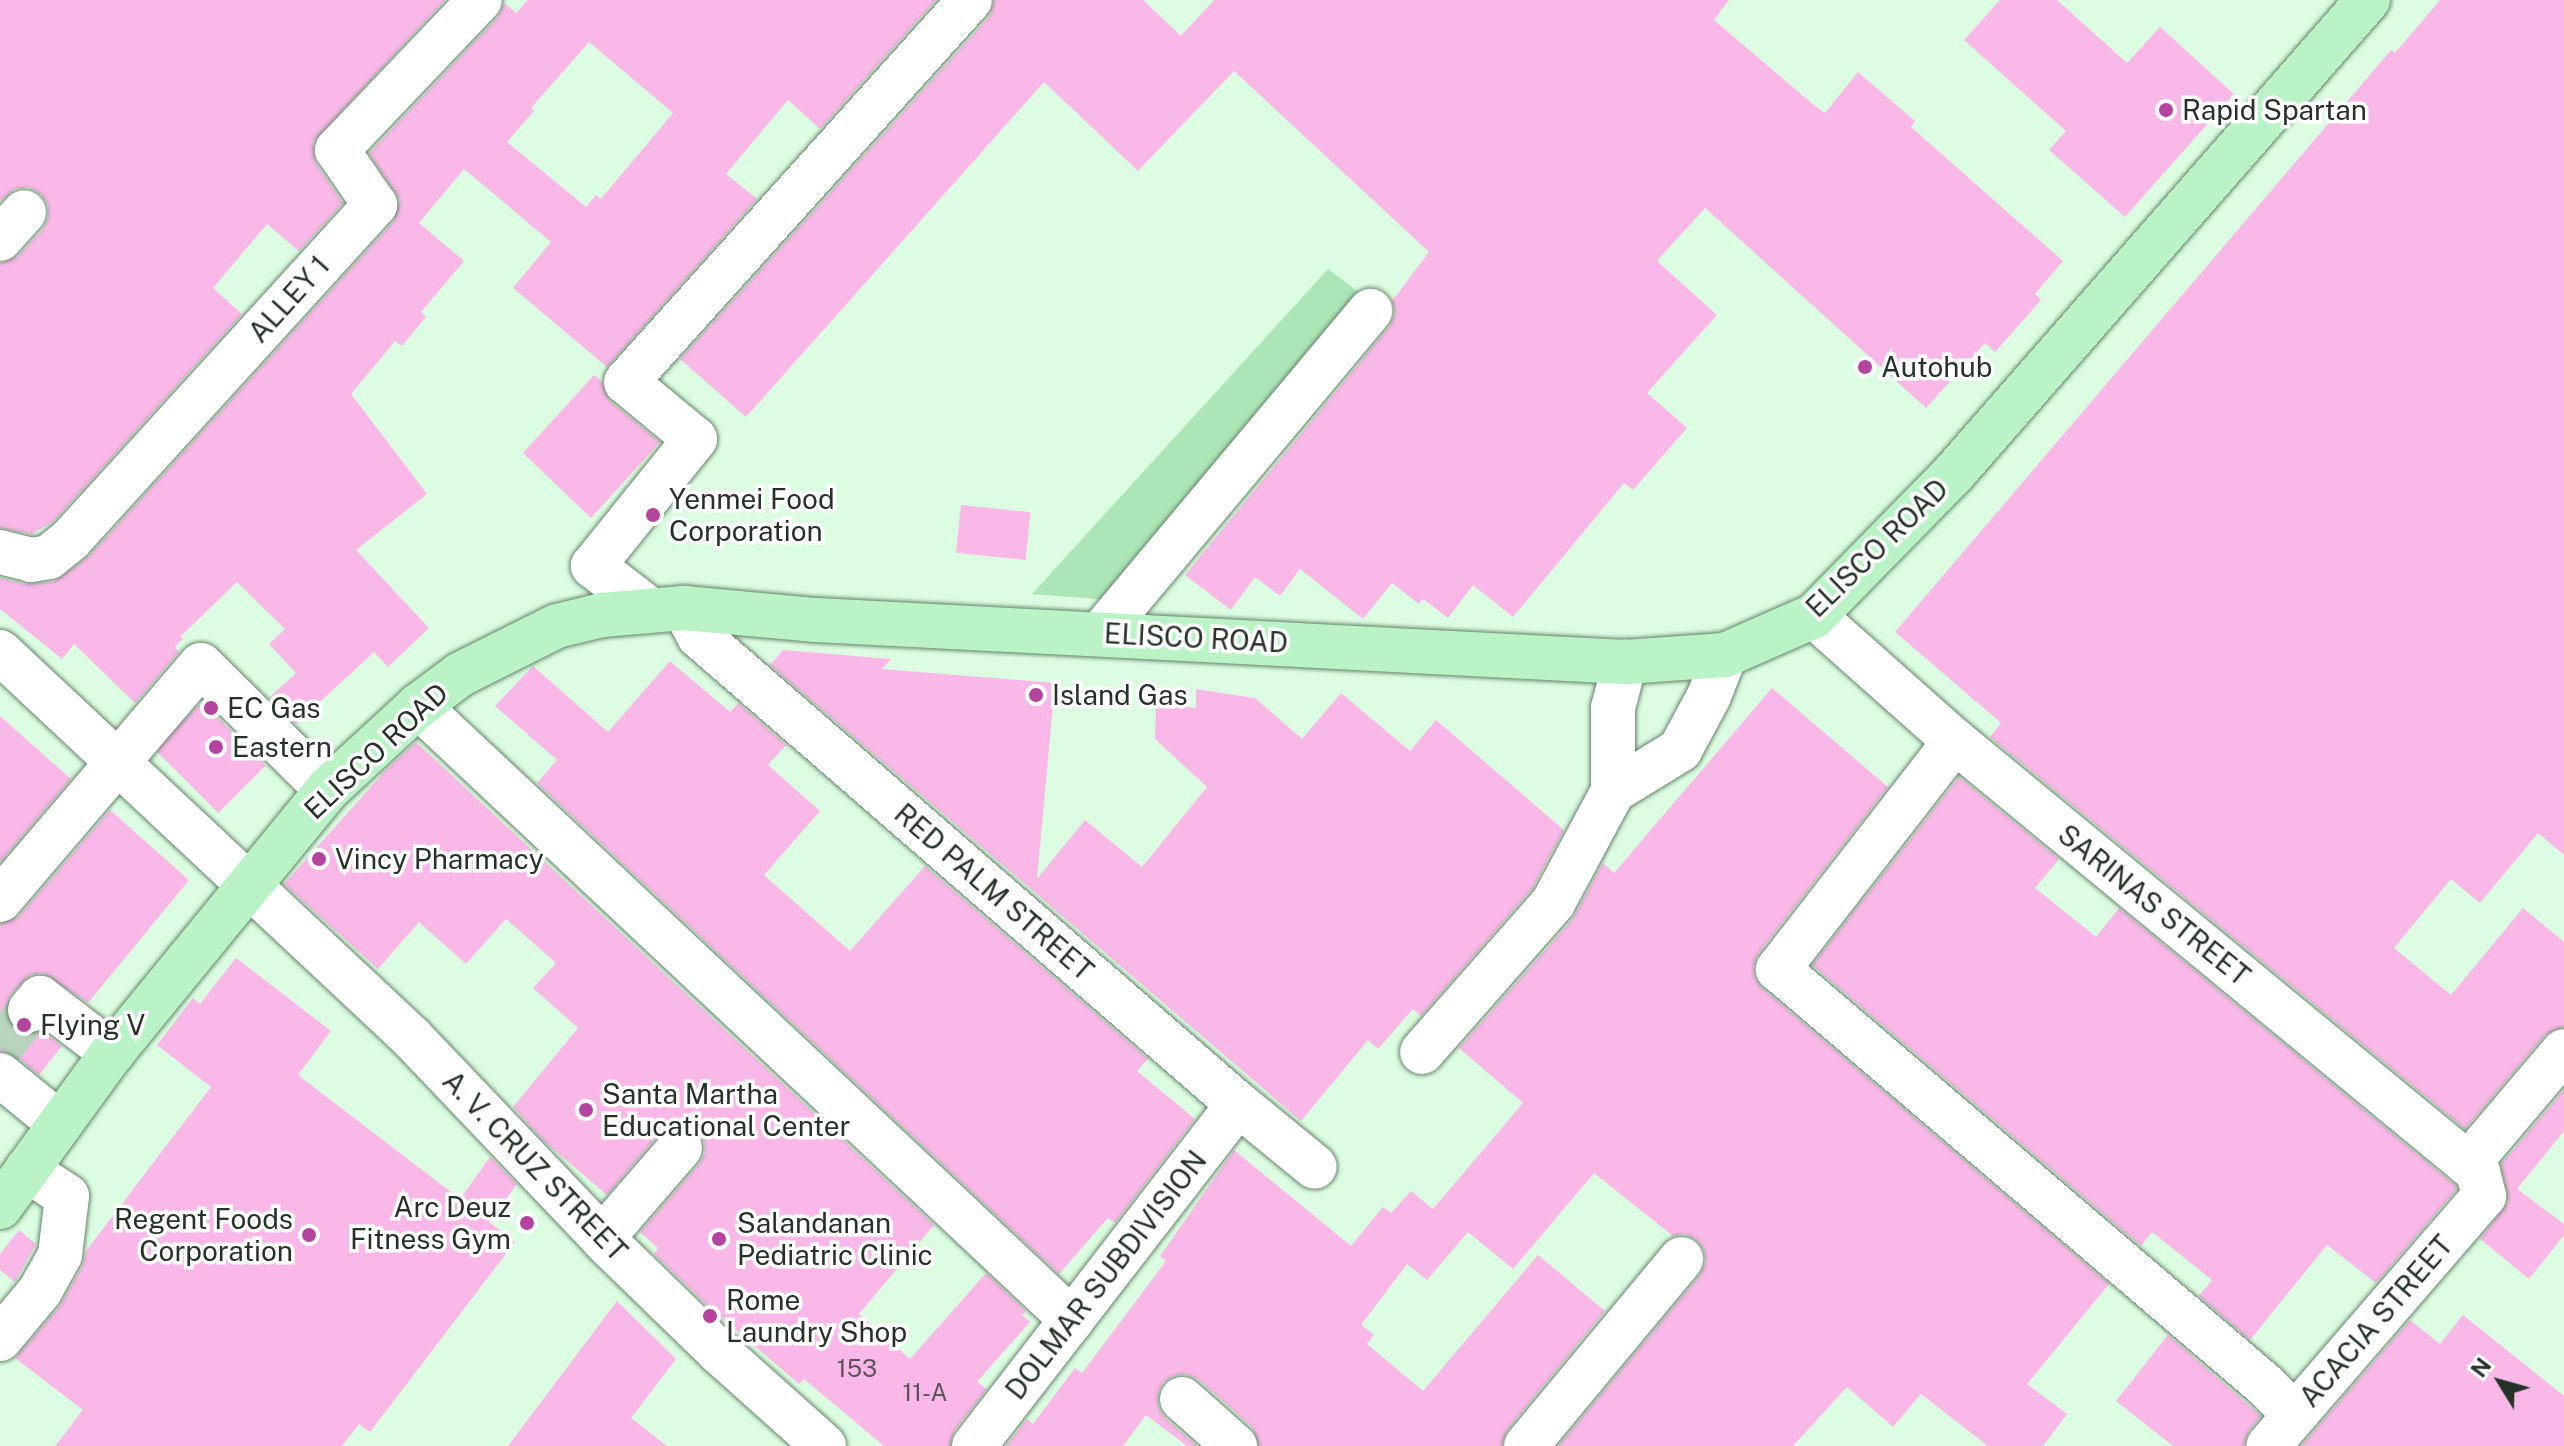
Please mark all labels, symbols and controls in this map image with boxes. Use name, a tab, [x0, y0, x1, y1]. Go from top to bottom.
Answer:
place label: Rapid Spartan	[2182, 93, 2367, 127]
marker: Rapid Spartan	[2157, 101, 2175, 119]
street label: ALLEY 1	[241, 249, 337, 349]
place label: Autohub	[1881, 350, 1993, 384]
marker: Autohub	[1856, 358, 1874, 376]
street label: ELISCO ROAD	[1799, 472, 1955, 624]
place label: Yenmei Food Corporation	[669, 482, 835, 548]
marker: Yenmei Food Corporation	[644, 506, 662, 524]
street label: ELISCO ROAD	[1103, 616, 1289, 660]
street label: ELISCO ROAD	[297, 676, 455, 826]
place label: Island Gas	[1052, 678, 1188, 712]
marker: Island Gas	[1027, 686, 1045, 704]
place label: EC Gas	[227, 691, 320, 725]
marker: EC Gas	[202, 699, 220, 717]
place label: Eastern	[232, 730, 332, 764]
marker: Eastern	[207, 738, 225, 756]
street label: RED PALM STREET	[888, 797, 1100, 987]
street label: SARINAS STREET	[2051, 817, 2257, 993]
place label: Vincy Pharmacy	[335, 842, 544, 876]
marker: Vincy Pharmacy	[310, 850, 328, 868]
place label: Flying V	[40, 1008, 146, 1042]
marker: Flying V	[15, 1016, 33, 1034]
street label: A. V. CRUZ STREET	[435, 1064, 635, 1268]
place label: Santa Martha Educational Center	[602, 1077, 851, 1143]
marker: Santa Martha Educational Center	[577, 1101, 595, 1119]
street label: DOLMAR SUBDIVISION	[998, 1144, 1214, 1406]
place label: Arc Deuz Fitness Gym	[350, 1190, 511, 1256]
place label: Regent Foods Corporation	[114, 1202, 293, 1268]
place label: Salandanan Pediatric Clinic	[737, 1206, 933, 1272]
marker: Arc Deuz Fitness Gym	[518, 1214, 536, 1232]
marker: Regent Foods Corporation	[300, 1226, 318, 1244]
marker: Salandanan Pediatric Clinic	[708, 1228, 730, 1250]
street label: ACACIA STREET	[2292, 1228, 2460, 1414]
place label: Rome Laundry Shop	[726, 1283, 907, 1349]
marker: Rome Laundry Shop	[701, 1307, 719, 1325]
north arrow	[2460, 1342, 2540, 1422]
text: N	[2465, 1353, 2496, 1382]
house number: 153	[837, 1355, 877, 1383]
house number: 11-A	[902, 1379, 948, 1407]

